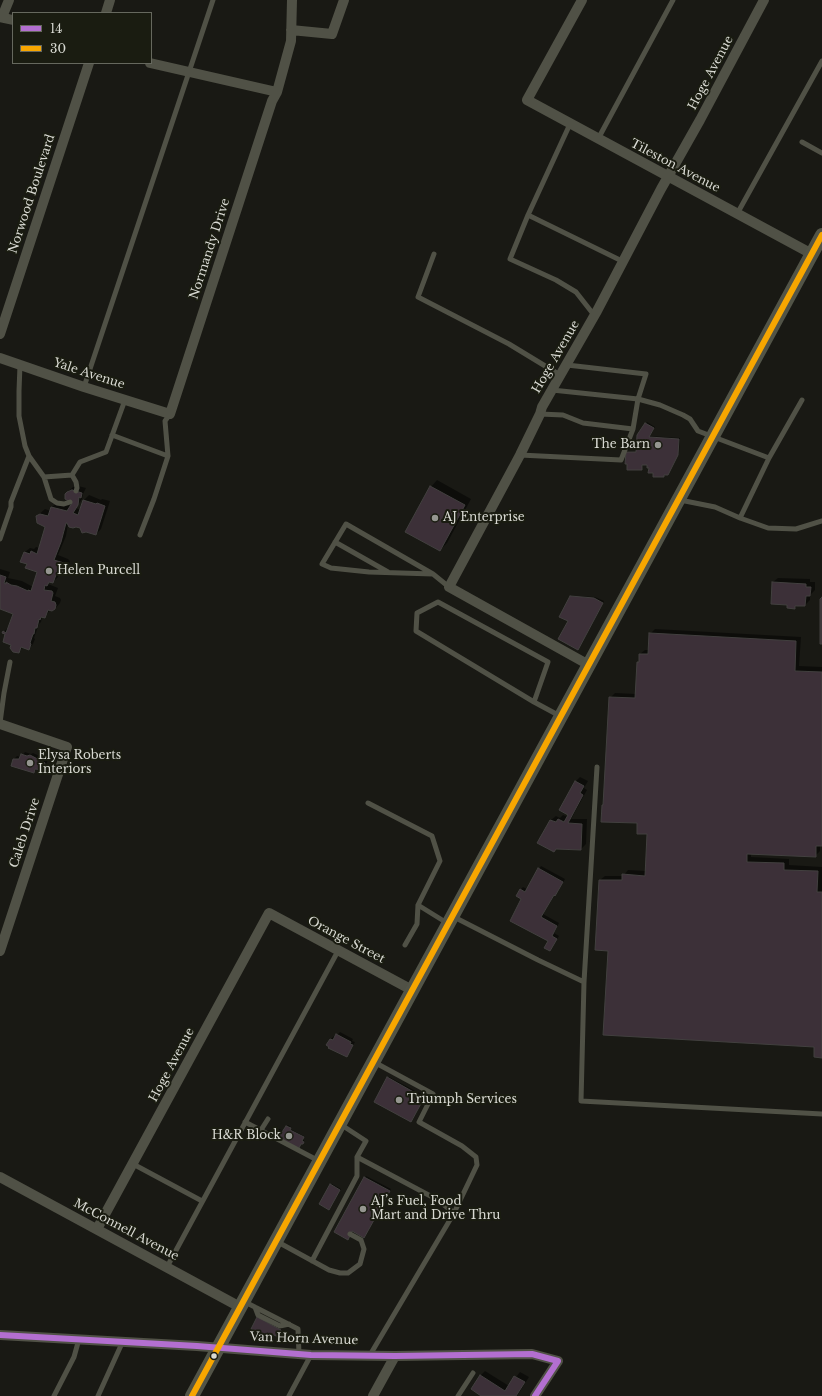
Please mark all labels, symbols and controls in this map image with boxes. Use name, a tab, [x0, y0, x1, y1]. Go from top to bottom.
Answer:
legend	[12, 12, 152, 64]
text: 14	[50, 21, 62, 36]
street label: Hoge Avenue	[685, 34, 737, 112]
text: 30	[50, 41, 66, 56]
street label: Norwood Boulevard	[6, 133, 58, 255]
street label: Tileston Avenue	[628, 136, 722, 196]
street label: Normandy Drive	[187, 197, 233, 301]
street label: Hoge Avenue	[529, 318, 583, 396]
street label: Yale Avenue	[51, 356, 127, 392]
place label: The Barn	[592, 438, 650, 452]
marker: The Barn	[653, 440, 663, 450]
place label: AJ Enterprise	[443, 511, 525, 525]
marker: AJ Enterprise	[430, 513, 440, 523]
place label: Helen Purcell	[57, 564, 140, 578]
marker: Helen Purcell	[44, 566, 54, 576]
place label: Elysa Roberts Interiors	[38, 749, 121, 777]
marker: Elysa Roberts Interiors	[25, 758, 35, 768]
street label: Caleb Drive	[7, 796, 43, 870]
street label: Orange Street	[305, 914, 387, 966]
street label: Hoge Avenue	[146, 1026, 198, 1104]
place label: Triumph Services	[407, 1093, 517, 1107]
marker: Triumph Services	[394, 1095, 404, 1105]
place label: H&R Block	[212, 1129, 281, 1143]
marker: H&R Block	[284, 1131, 294, 1141]
place label: AJ’s Fuel, Food Mart and Drive Thru	[371, 1195, 500, 1223]
street label: McConnell Avenue	[71, 1196, 181, 1264]
marker: AJ’s Fuel, Food Mart and Drive Thru	[358, 1204, 368, 1214]
street label: Van Horn Avenue	[250, 1330, 358, 1348]
unlabelled marker	[209, 1351, 219, 1361]

